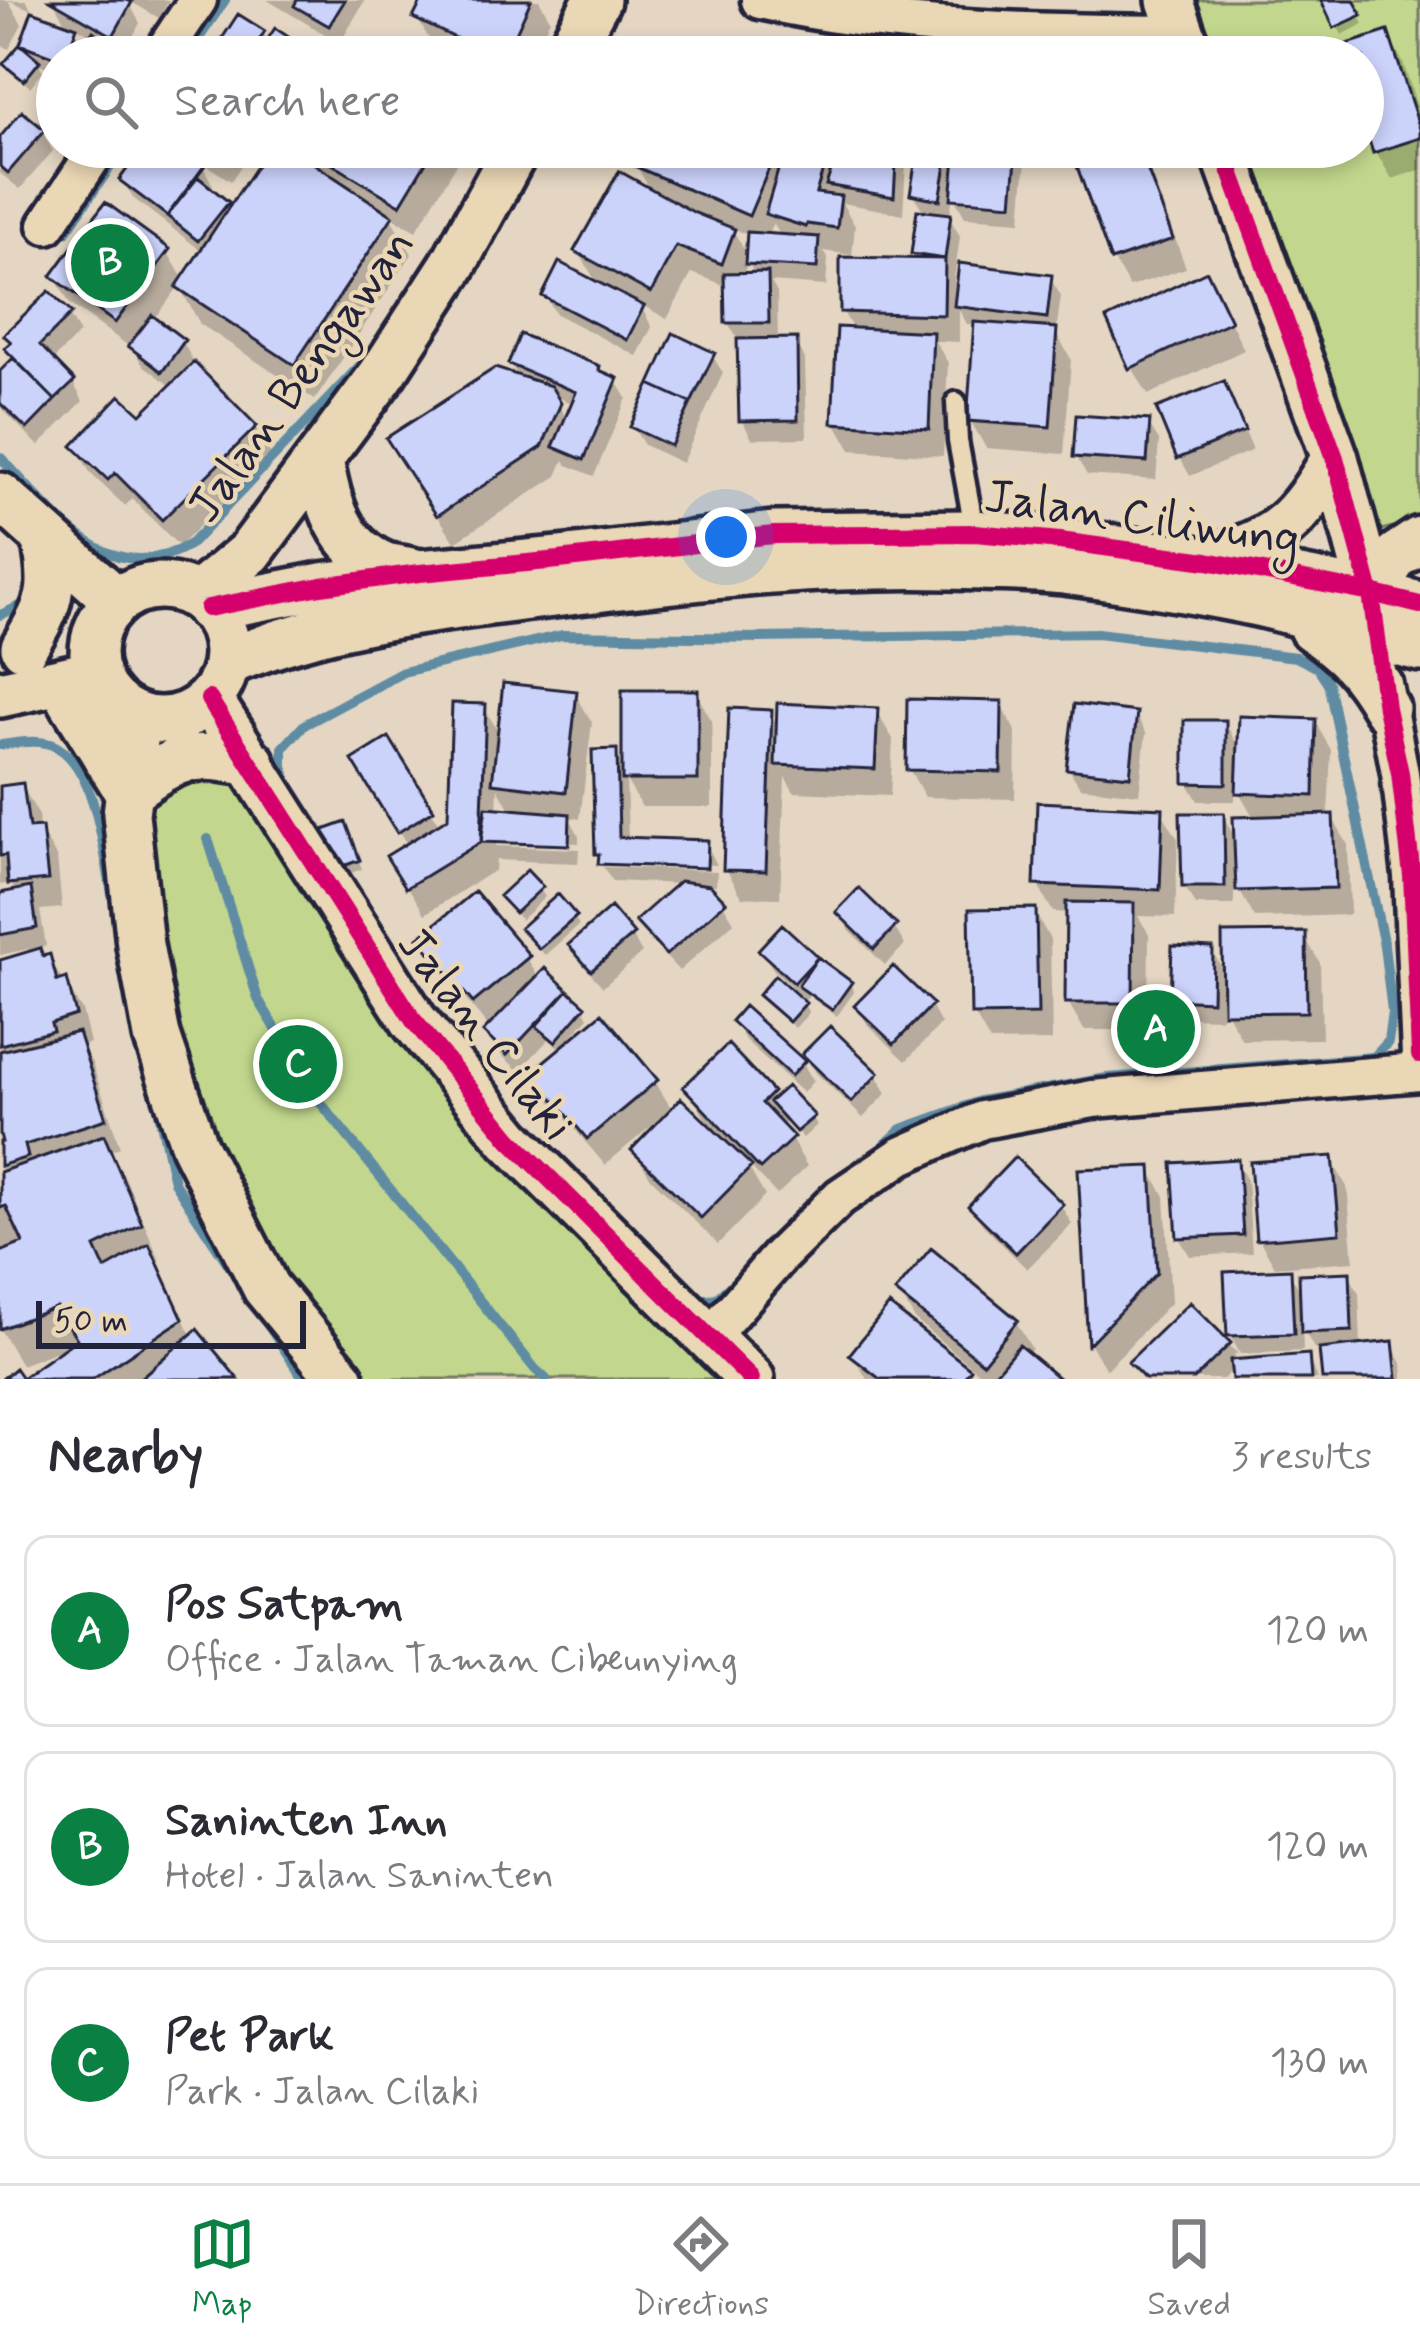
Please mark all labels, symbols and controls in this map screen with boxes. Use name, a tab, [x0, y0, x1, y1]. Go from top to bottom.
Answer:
search box	[36, 36, 1384, 168]
icon: search	[78, 69, 144, 135]
text: Search here	[174, 73, 401, 132]
street label: Jalan Bengawan	[174, 216, 433, 538]
pin: B	[71, 218, 149, 308]
street label: Jalan Ciliwung	[980, 466, 1304, 575]
your location	[696, 507, 756, 567]
street label: Jalan Cilaki	[382, 915, 588, 1155]
pin: A	[1117, 984, 1195, 1074]
pin: C	[259, 1019, 337, 1109]
scale bar	[36, 1295, 306, 1348]
text: 50 m	[54, 1300, 128, 1344]
text: Nearby	[48, 1424, 203, 1490]
text: 3 results	[1231, 1432, 1372, 1483]
text: Pos Satpam	[165, 1576, 404, 1635]
text: A	[77, 1606, 103, 1657]
text: 120 m	[1266, 1606, 1369, 1657]
text: Office · Jalan Taman Cibeunying	[165, 1635, 738, 1686]
text: Saninten Inn	[165, 1792, 447, 1851]
text: B	[78, 1822, 102, 1873]
text: 120 m	[1266, 1822, 1369, 1873]
text: Hotel · Jalan Saninten	[165, 1851, 554, 1902]
text: Pet Park	[165, 2008, 334, 2067]
text: C	[76, 2038, 104, 2089]
text: 130 m	[1270, 2038, 1369, 2089]
text: Park · Jalan Cilaki	[165, 2067, 479, 2118]
tab: Map	[189, 2211, 255, 2327]
tab: Directions	[633, 2211, 769, 2327]
tab: Saved	[1147, 2211, 1231, 2327]

